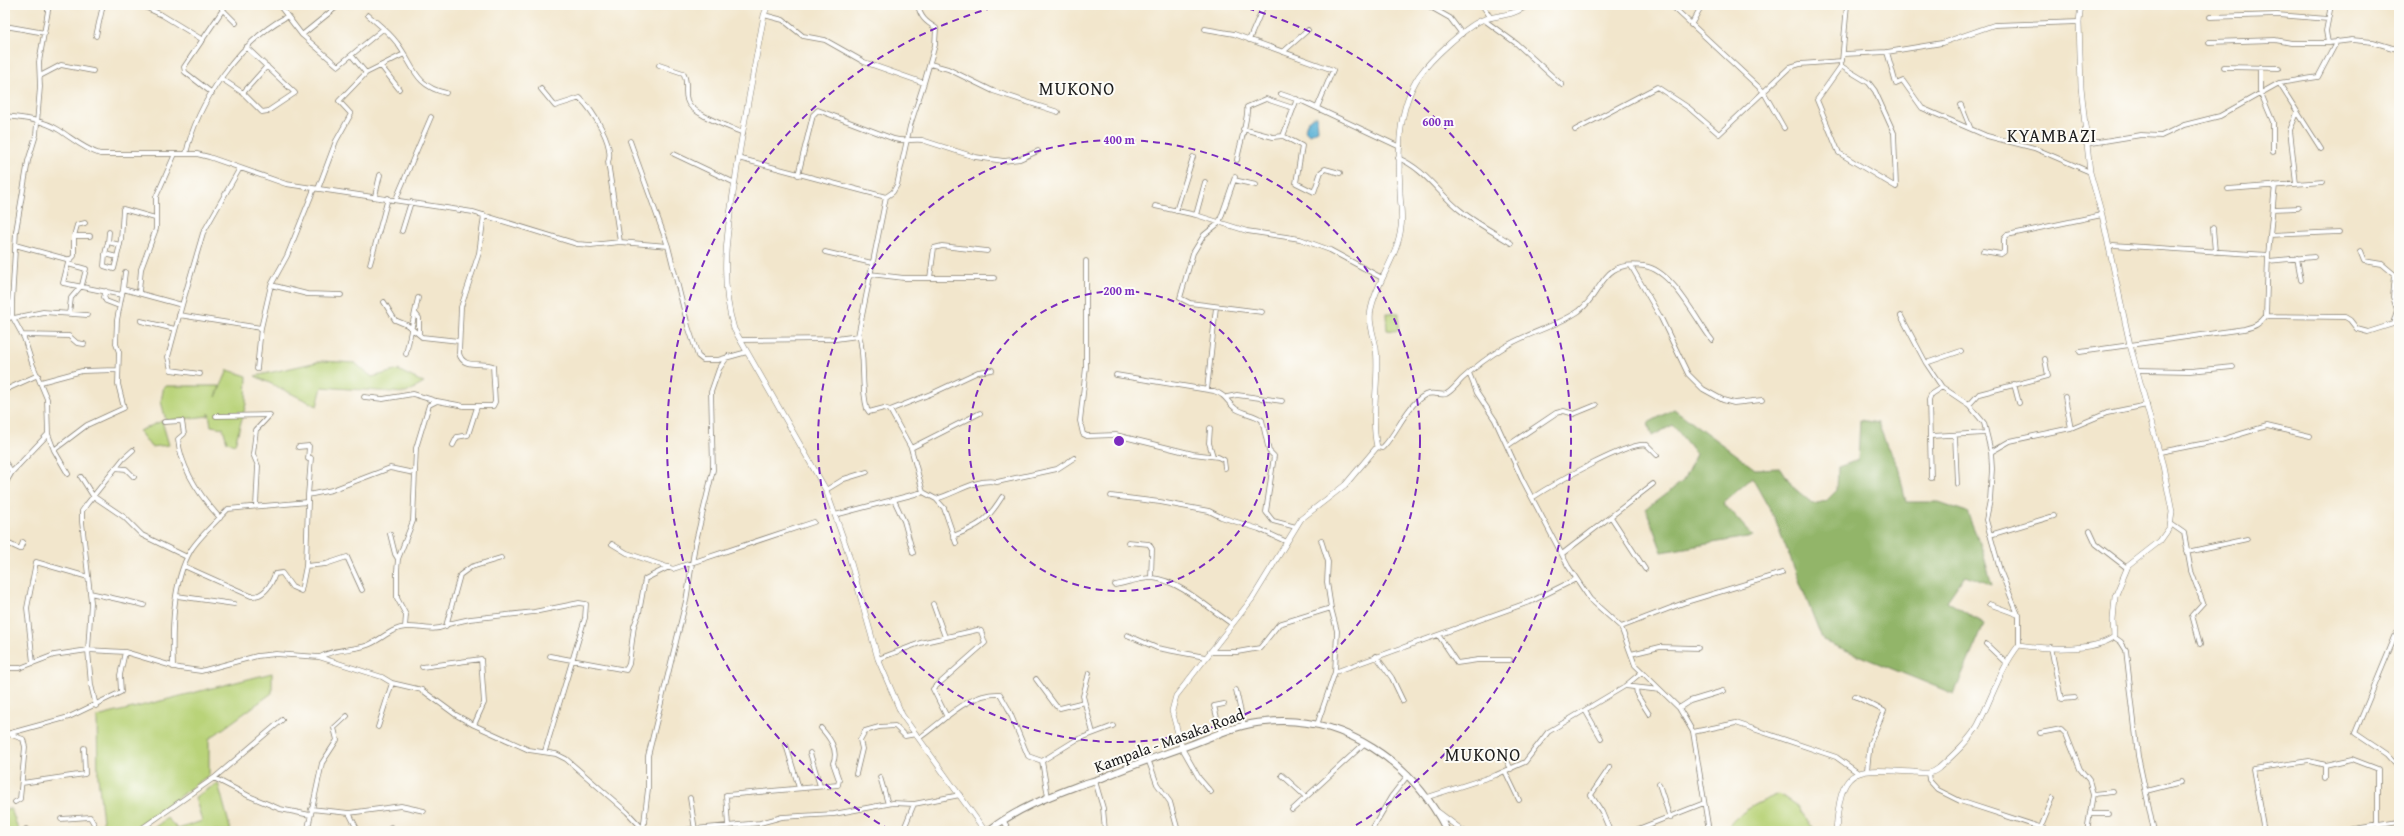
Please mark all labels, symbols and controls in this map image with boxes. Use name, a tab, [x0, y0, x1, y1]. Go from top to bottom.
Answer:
district label: MUKONO	[1039, 75, 1115, 102]
text: 600 m	[1422, 113, 1455, 130]
district label: KYAMBAZI	[2007, 122, 2097, 149]
text: 400 m	[1103, 131, 1136, 148]
text: 200 m	[1103, 282, 1136, 299]
centre of rings	[1112, 434, 1126, 448]
street label: Kampala - Masaka Road	[1091, 702, 1248, 778]
district label: MUKONO	[1445, 741, 1521, 768]

